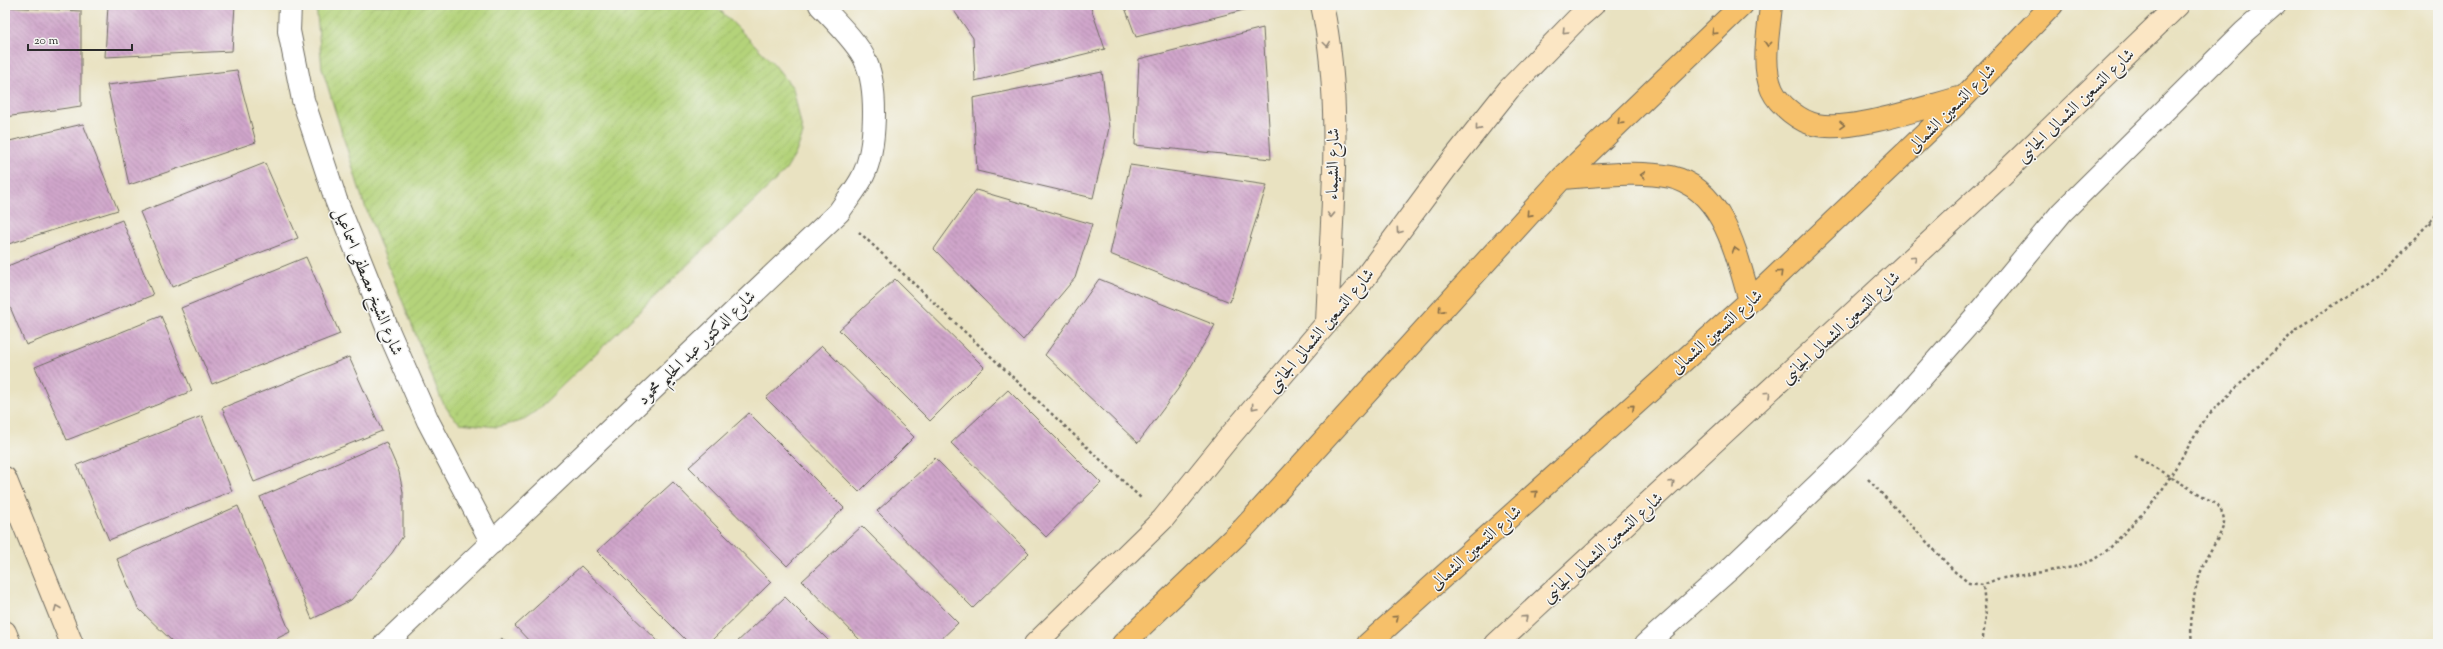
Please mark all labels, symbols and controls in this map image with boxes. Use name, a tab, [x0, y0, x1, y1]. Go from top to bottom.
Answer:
scale bar	[28, 26, 132, 52]
one-way arrow	[1562, 26, 1570, 34]
one-way arrow	[1711, 27, 1719, 35]
text: 20 m	[34, 32, 59, 50]
one-way arrow	[1323, 41, 1332, 47]
one-way arrow	[1763, 41, 1772, 47]
street label: شارع التسعين الشمالى الجانبى	[2012, 44, 2141, 169]
street label: شارع التسعين الشمالى	[1903, 60, 2002, 159]
one-way arrow	[1617, 117, 1625, 125]
one-way arrow	[1839, 121, 1845, 129]
one-way arrow	[1475, 123, 1482, 131]
street label: شارع الشيماء	[1321, 128, 1347, 200]
one-way arrow	[1640, 171, 1646, 180]
street label: شارع الشيخ مصطفى اسماعيل	[325, 204, 408, 360]
one-way arrow	[1526, 209, 1533, 217]
one-way arrow	[1327, 212, 1336, 218]
one-way arrow	[1397, 227, 1404, 234]
one-way arrow	[1731, 247, 1739, 254]
one-way arrow	[1909, 255, 1917, 263]
street label: شارع التسعين الشمالى الجانبى	[1262, 264, 1381, 399]
street label: شارع التسعين الشمالى الجانبى	[1776, 267, 1907, 390]
one-way arrow	[1775, 270, 1783, 277]
street label: شارع الدكتور عبد الحليم محمود	[633, 285, 764, 414]
street label: شارع التسعين الشمالى	[1666, 285, 1769, 380]
one-way arrow	[1438, 305, 1446, 313]
one-way arrow	[1763, 392, 1771, 399]
one-way arrow	[1252, 403, 1259, 410]
one-way arrow	[1627, 404, 1634, 411]
one-way arrow	[1667, 480, 1675, 488]
street label: شارع التسعين الشمالى الجانبى	[1537, 487, 1669, 610]
one-way arrow	[1530, 491, 1537, 498]
street label: شارع التسعين الشمالى	[1425, 501, 1528, 596]
one-way arrow	[54, 604, 62, 612]
one-way arrow	[1392, 615, 1399, 622]
one-way arrow	[1520, 615, 1527, 622]

